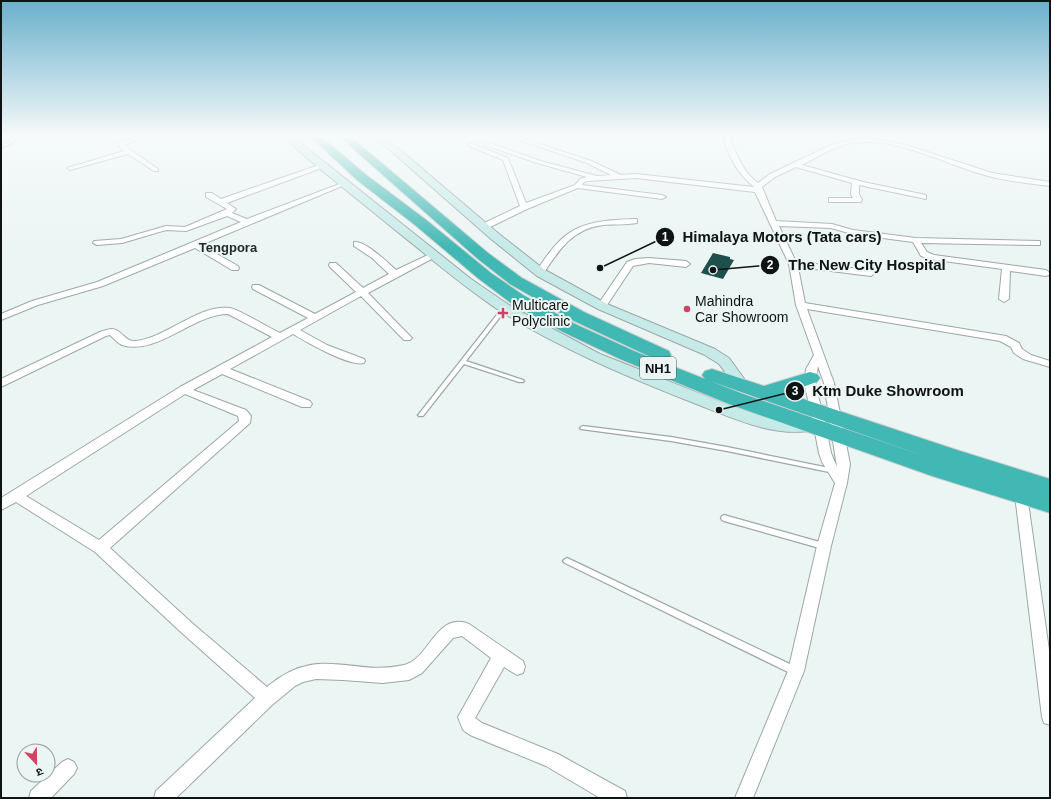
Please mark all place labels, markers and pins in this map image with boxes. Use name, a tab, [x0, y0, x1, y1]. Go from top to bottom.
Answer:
callout: Himalaya Motors (Tata cars)	[655, 223, 890, 250]
callout: The New City Hospital	[760, 251, 953, 278]
place label: Mahindra Car Showroom	[695, 293, 788, 325]
place label: Multicare Polyclinic	[512, 297, 570, 329]
marker: Mahindra Car Showroom	[682, 304, 692, 314]
marker: Multicare Polyclinic	[497, 307, 509, 319]
callout: Ktm Duke Showroom	[785, 377, 972, 404]

